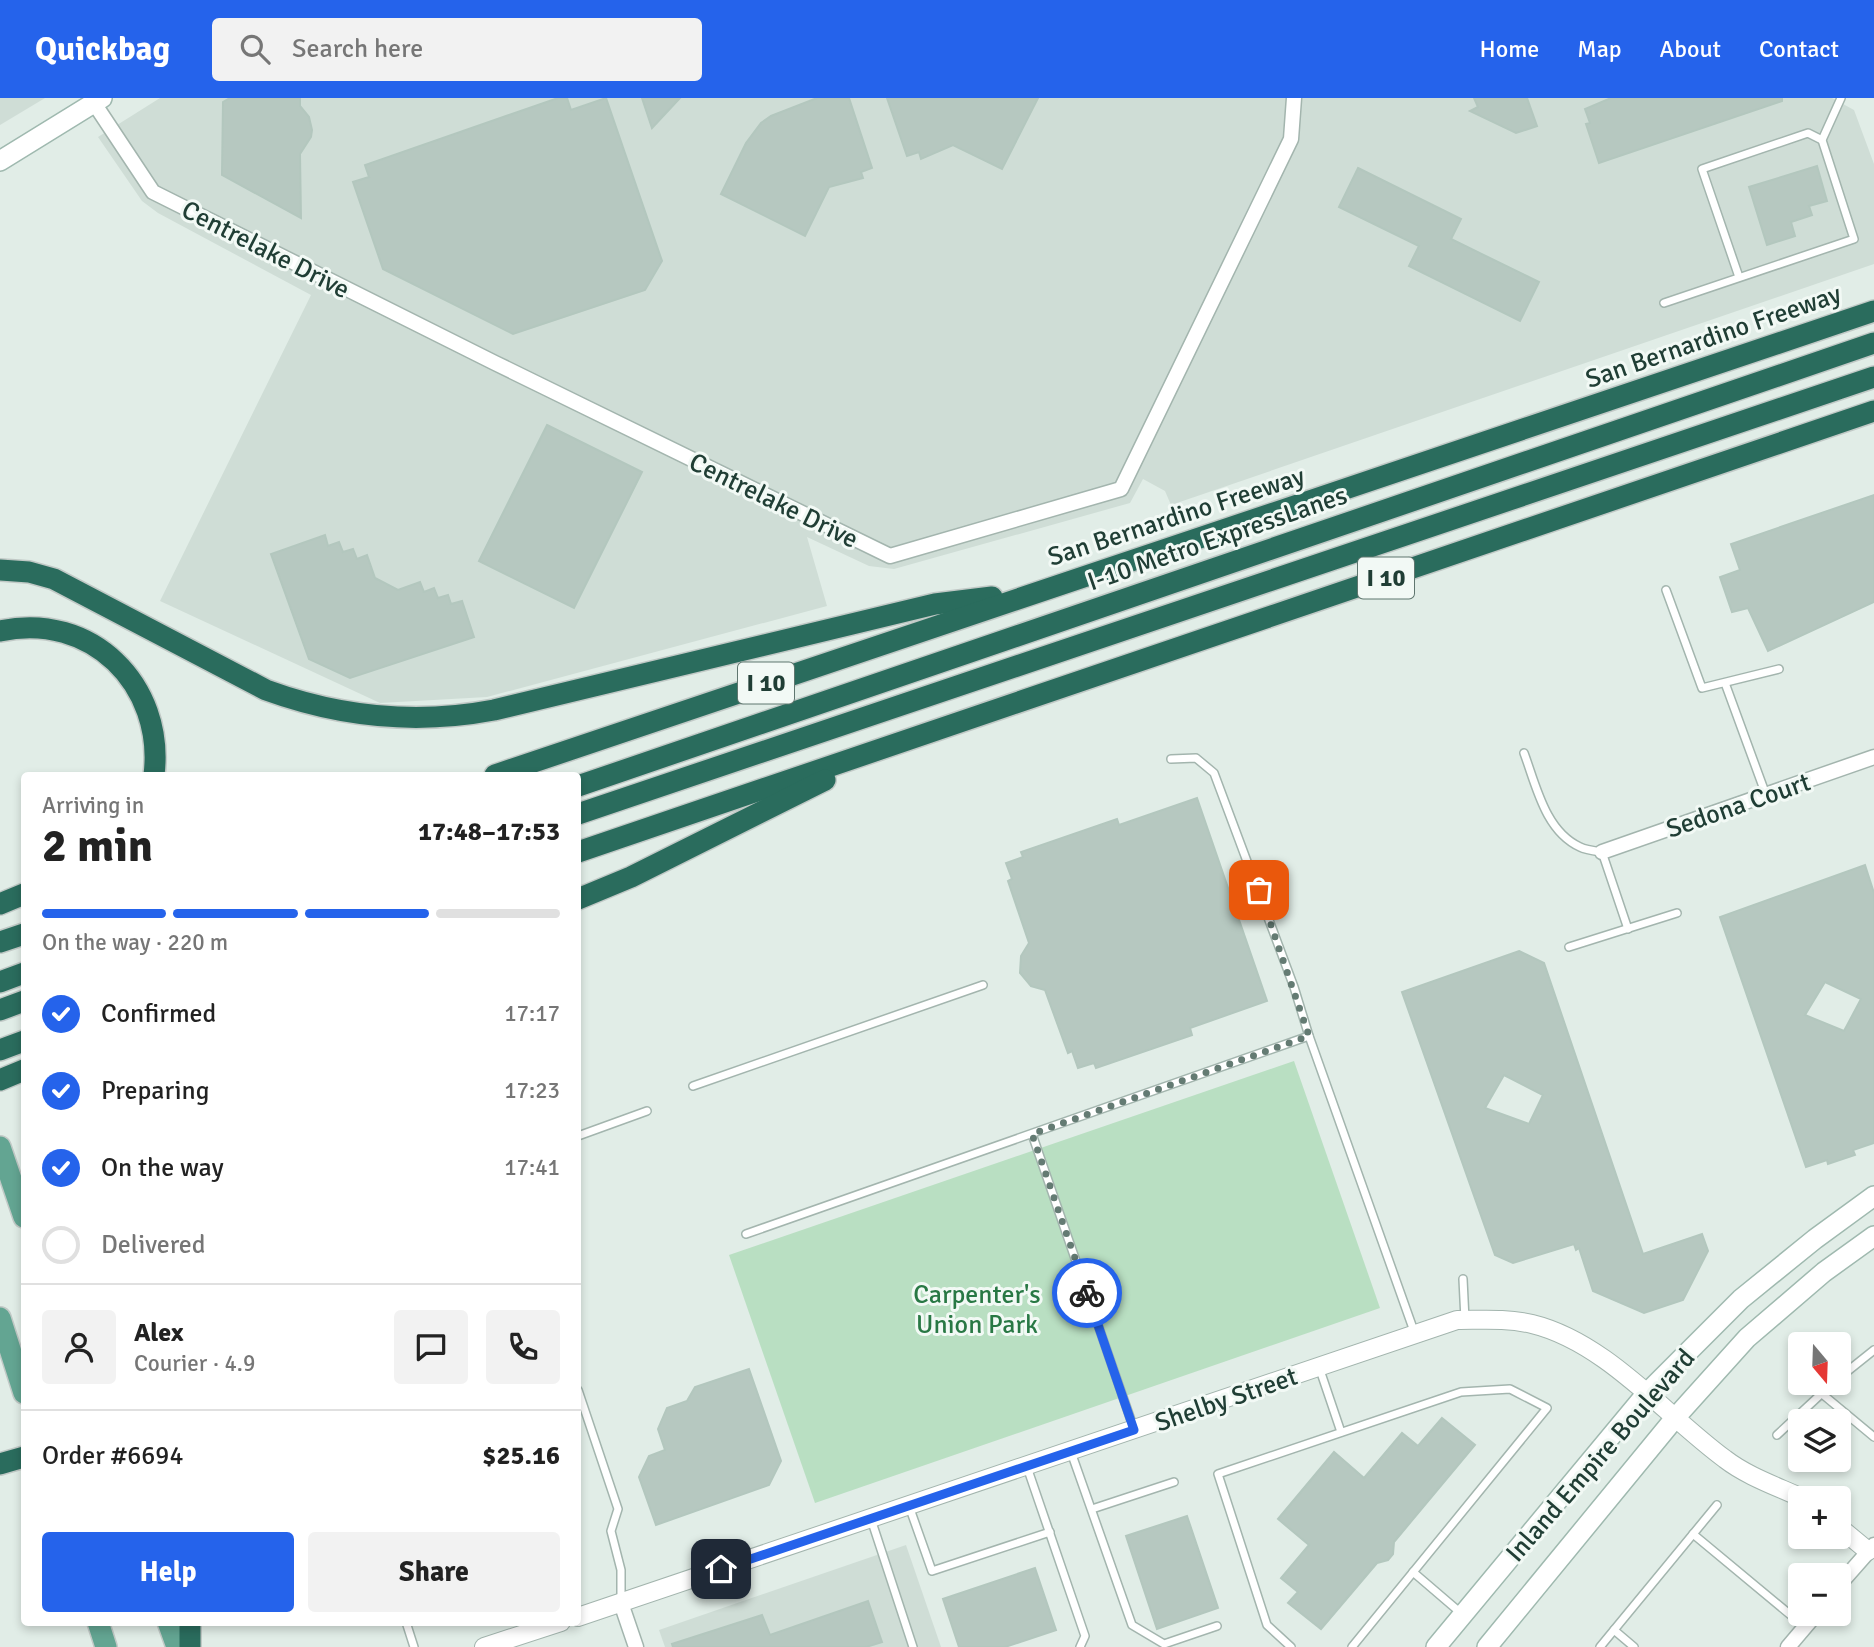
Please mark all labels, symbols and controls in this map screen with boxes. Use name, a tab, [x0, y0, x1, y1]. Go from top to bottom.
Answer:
search box	[212, 18, 702, 81]
text: Quickbag	[35, 29, 170, 70]
icon: search	[236, 30, 274, 68]
text: Search here	[292, 33, 423, 65]
text: Home	[1479, 34, 1539, 64]
text: Map	[1577, 34, 1622, 64]
text: About	[1660, 34, 1721, 64]
text: Contact	[1759, 34, 1839, 64]
street label: Centrelake Drive	[176, 194, 355, 306]
street label: San Bernardino Freeway	[1581, 278, 1845, 396]
street label: Centrelake Drive	[684, 446, 863, 556]
street label: San Bernardino Freeway	[1044, 460, 1309, 574]
street label: I-10 Metro ExpressLanes	[1083, 479, 1351, 598]
road number: I 10	[1358, 558, 1414, 598]
road number: I 10	[738, 662, 794, 704]
street label: Sedona Court	[1662, 766, 1815, 846]
text: Arriving in	[42, 791, 144, 820]
text: 17:48–17:53	[418, 816, 560, 848]
text: 2 min	[42, 818, 153, 874]
pin	[1229, 860, 1289, 920]
icon: bag	[1240, 871, 1278, 909]
text: On the way · 220 m	[42, 928, 228, 957]
icon: check	[42, 995, 80, 1033]
text: Confirmed	[101, 998, 216, 1030]
text: 17:17	[504, 999, 560, 1028]
icon: check	[42, 1072, 80, 1110]
text: Preparing	[101, 1075, 209, 1107]
text: 17:23	[504, 1076, 560, 1105]
icon: check	[42, 1149, 80, 1187]
text: On the way	[101, 1152, 224, 1184]
text: 17:41	[504, 1153, 560, 1182]
text: Delivered	[101, 1229, 206, 1261]
courier	[1052, 1258, 1122, 1328]
icon: bike	[1068, 1274, 1106, 1312]
park label: Carpenter's Union Park	[913, 1279, 1041, 1341]
button: person	[42, 1310, 116, 1384]
button: chat	[394, 1310, 468, 1384]
button: phone	[486, 1310, 560, 1384]
text: Alex	[134, 1317, 184, 1349]
north arrow	[1788, 1332, 1852, 1395]
map controls	[1788, 1332, 1851, 1626]
street label: Inland Empire Boulevard	[1499, 1342, 1702, 1569]
text: Courier · 4.9	[134, 1349, 255, 1378]
street label: Shelby Street	[1151, 1361, 1302, 1439]
button: layers	[1788, 1409, 1851, 1472]
text: Order #6694	[42, 1440, 183, 1472]
text: $25.16	[482, 1440, 560, 1472]
button: +	[1788, 1486, 1851, 1549]
button: Help	[42, 1532, 294, 1612]
button: Share	[308, 1532, 560, 1612]
pin	[691, 1539, 751, 1599]
icon: home	[702, 1550, 740, 1588]
button: −	[1788, 1563, 1851, 1626]

